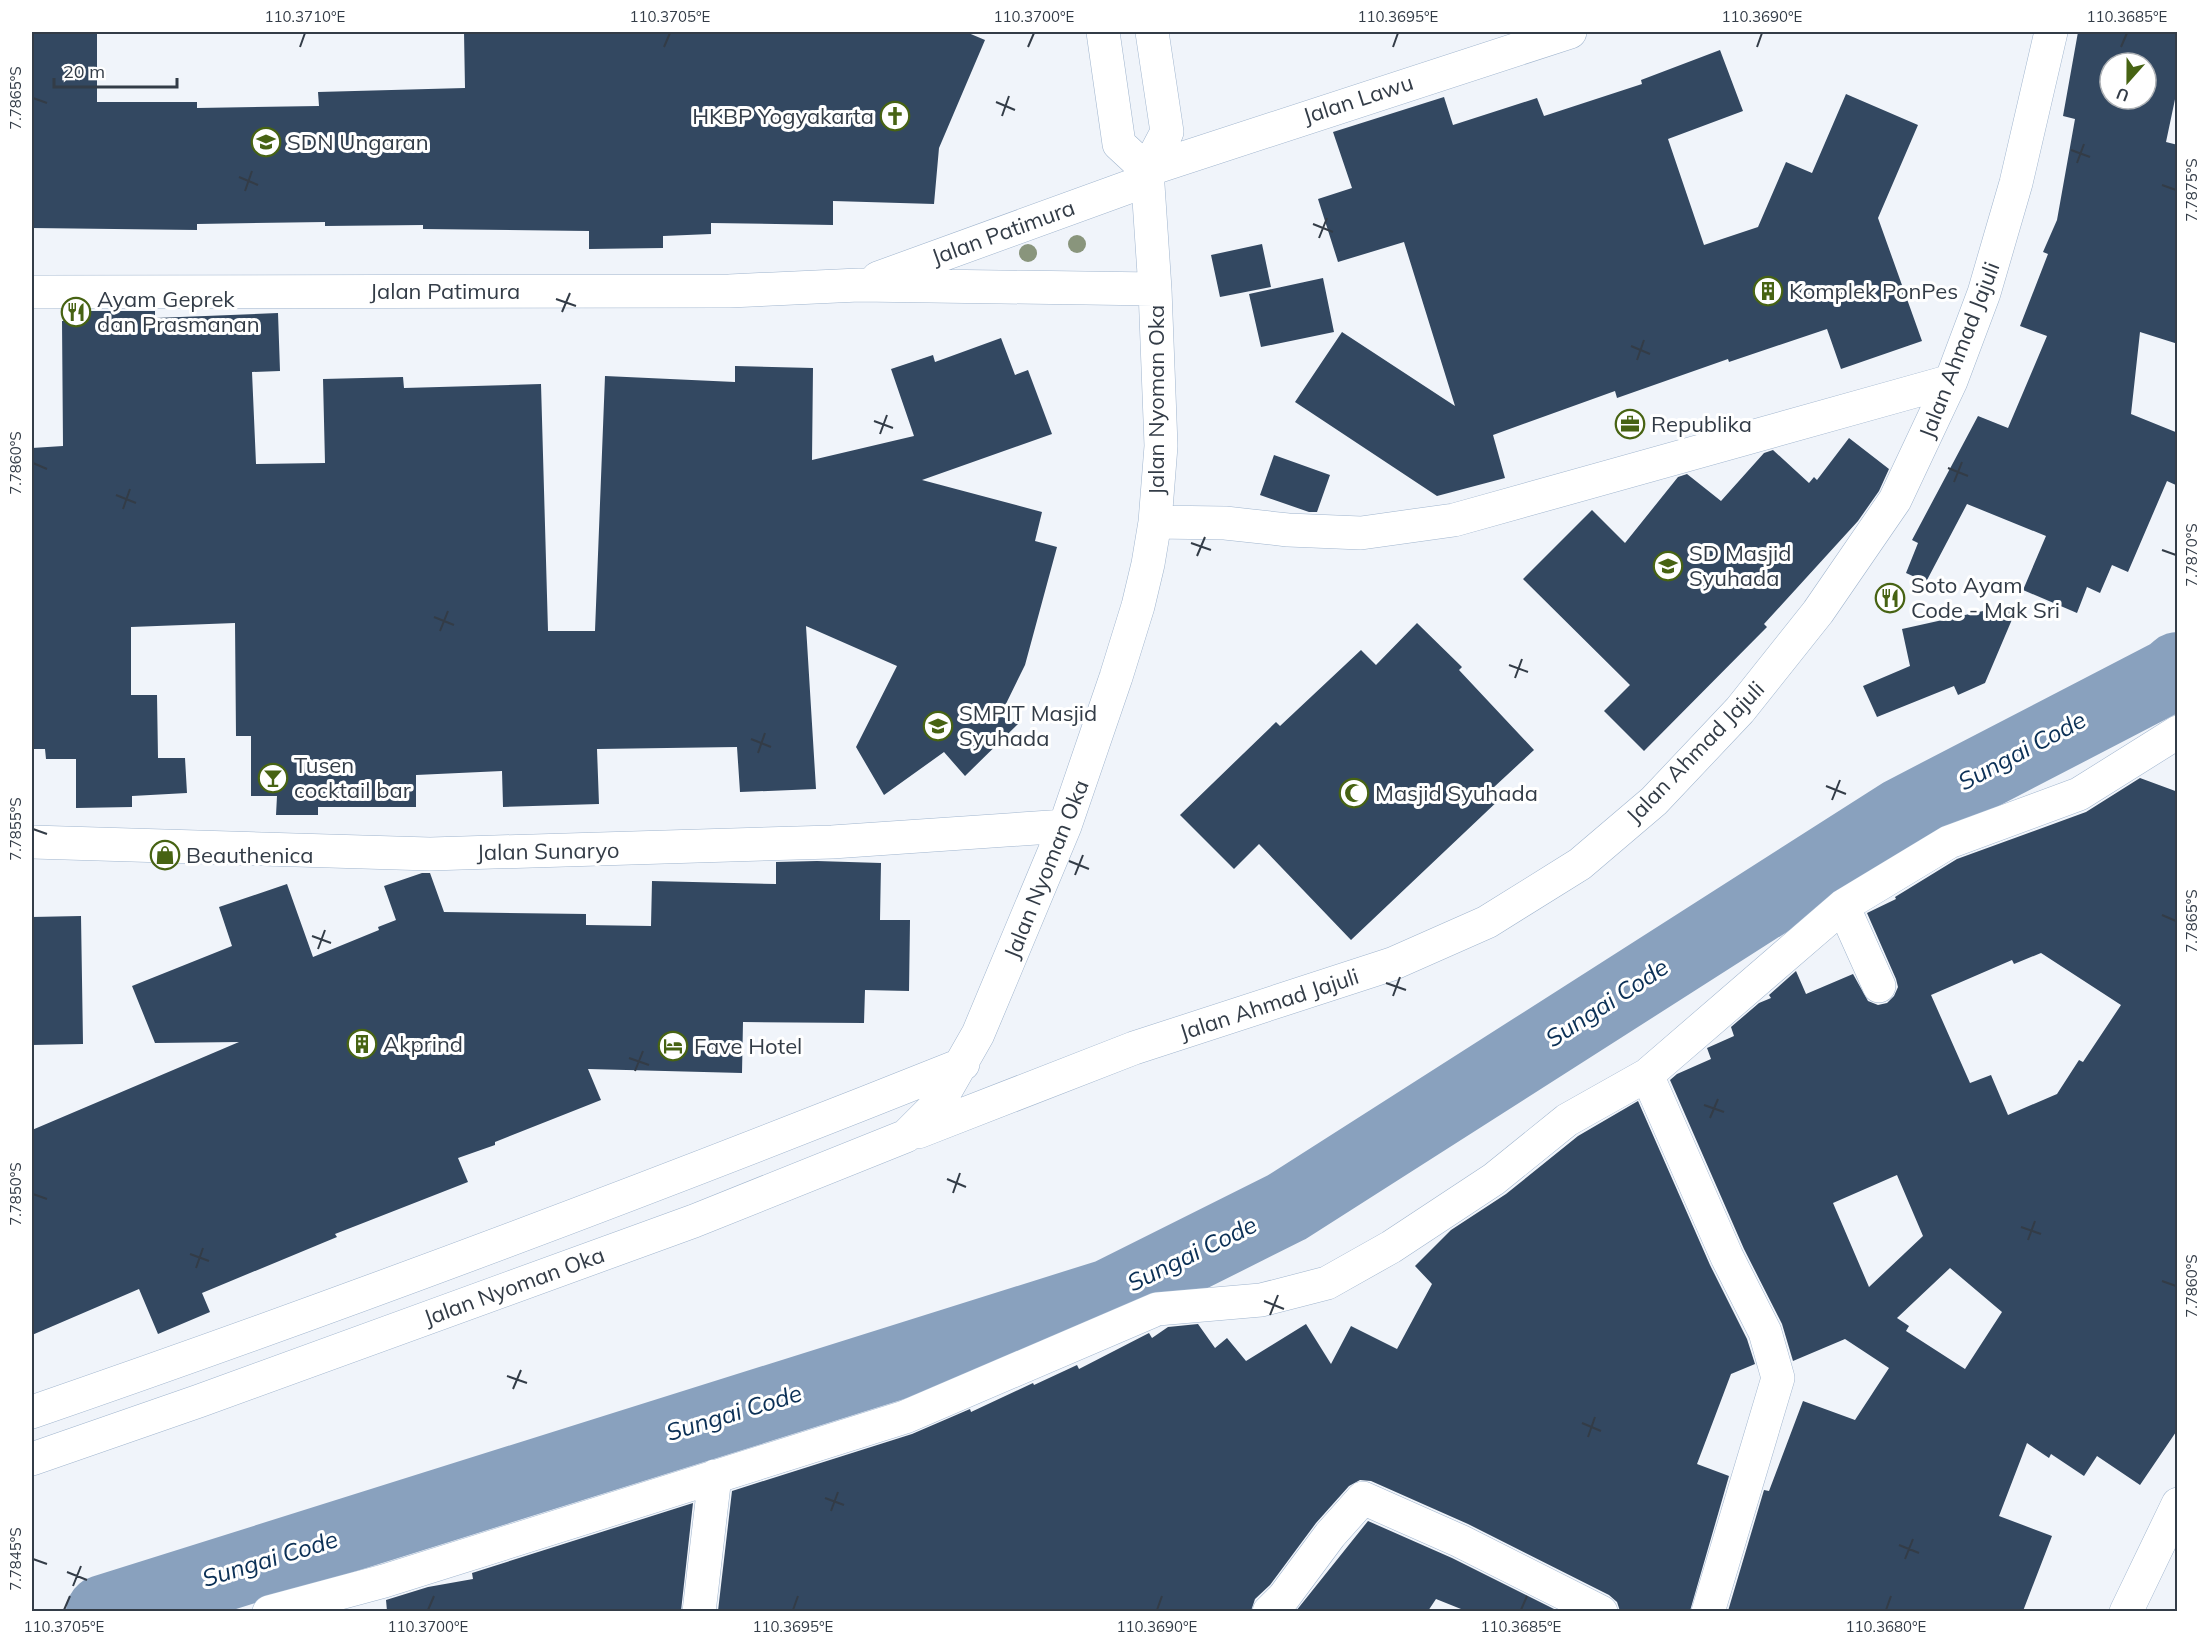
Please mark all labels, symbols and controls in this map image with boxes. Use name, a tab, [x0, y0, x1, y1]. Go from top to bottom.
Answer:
text: 110.3710°E	[265, 7, 346, 26]
text: 110.3705°E	[630, 7, 711, 26]
text: 110.3700°E	[994, 7, 1075, 26]
text: 110.3695°E	[1358, 7, 1439, 26]
text: 110.3690°E	[1722, 7, 1803, 26]
text: 110.3685°E	[2087, 7, 2168, 26]
scale bar	[54, 51, 177, 89]
north arrow	[2098, 51, 2158, 111]
text: 20 m	[63, 60, 105, 83]
text: 7.7865°S	[6, 66, 25, 130]
street label: Jalan Lawu	[1299, 68, 1417, 130]
text: U	[2114, 84, 2132, 106]
church icon: HKBP Yogyakarta	[879, 100, 911, 132]
place label: HKBP Yogyakarta	[692, 102, 874, 130]
school or university icon: SDN Ungaran	[250, 126, 282, 158]
place label: SDN Ungaran	[287, 128, 429, 156]
text: 7.7875°S	[2182, 158, 2201, 222]
street label: Jalan Patimura	[927, 193, 1079, 271]
street label: Jalan Ahmad Jajuli	[1912, 258, 2006, 442]
building icon: Komplek PonPes	[1752, 275, 1784, 307]
street label: Jalan Patimura	[370, 277, 520, 305]
place label: Komplek PonPes	[1789, 277, 1958, 305]
place label: Ayam Geprek dan Prasmanan	[97, 285, 260, 338]
restaurant icon: Ayam Geprek dan Prasmanan	[60, 296, 92, 328]
street label: Jalan Nyoman Oka	[1142, 305, 1170, 495]
office icon: Republika	[1614, 408, 1646, 440]
place label: Republika	[1651, 410, 1752, 438]
text: 7.7860°S	[6, 431, 25, 495]
text: 7.7870°S	[2182, 523, 2201, 587]
place label: SD Masjid Syuhada	[1689, 539, 1792, 592]
school or university icon: SD Masjid Syuhada	[1652, 550, 1684, 582]
place label: Soto Ayam Code - Mak Sri	[1911, 571, 2060, 624]
restaurant icon: Soto Ayam Code - Mak Sri	[1874, 582, 1906, 614]
street label: Jalan Ahmad Jajuli	[1620, 675, 1770, 829]
place label: SMPIT Masjid Syuhada	[959, 699, 1097, 752]
water label: Sungai Code	[1952, 704, 2091, 796]
school or university icon: SMPIT Masjid Syuhada	[922, 710, 954, 742]
place label: Tusen cocktail bar	[294, 751, 411, 804]
bar icon: Tusen cocktail bar	[257, 762, 289, 794]
street label: Jalan Nyoman Oka	[997, 775, 1095, 963]
mosque icon: Masjid Syuhada	[1338, 777, 1370, 809]
place label: Masjid Syuhada	[1375, 779, 1538, 807]
text: 7.7855°S	[6, 797, 25, 861]
street label: Jalan Sunaryo	[476, 836, 620, 866]
shop icon: Beauthenica	[149, 839, 181, 871]
place label: Beauthenica	[186, 841, 314, 869]
text: 7.7865°S	[2182, 889, 2201, 953]
water label: Sungai Code	[1539, 951, 1674, 1053]
street label: Jalan Ahmad Jajuli	[1176, 962, 1362, 1046]
building icon: Akprind	[346, 1028, 378, 1060]
place label: Akprind	[383, 1030, 463, 1058]
hotel icon: Fave Hotel	[657, 1030, 689, 1062]
place label: Fave Hotel	[694, 1032, 802, 1060]
text: 7.7850°S	[6, 1162, 25, 1226]
water label: Sungai Code	[1122, 1209, 1261, 1297]
street label: Jalan Nyoman Oka	[420, 1240, 608, 1332]
text: 7.7860°S	[2182, 1254, 2201, 1318]
water label: Sungai Code	[662, 1377, 805, 1447]
water label: Sungai Code	[198, 1523, 341, 1593]
text: 7.7845°S	[6, 1527, 25, 1591]
text: 110.3705°E	[24, 1617, 105, 1636]
text: 110.3700°E	[388, 1617, 469, 1636]
text: 110.3695°E	[753, 1617, 834, 1636]
text: 110.3690°E	[1117, 1617, 1198, 1636]
text: 110.3685°E	[1481, 1617, 1562, 1636]
text: 110.3680°E	[1846, 1617, 1927, 1636]

